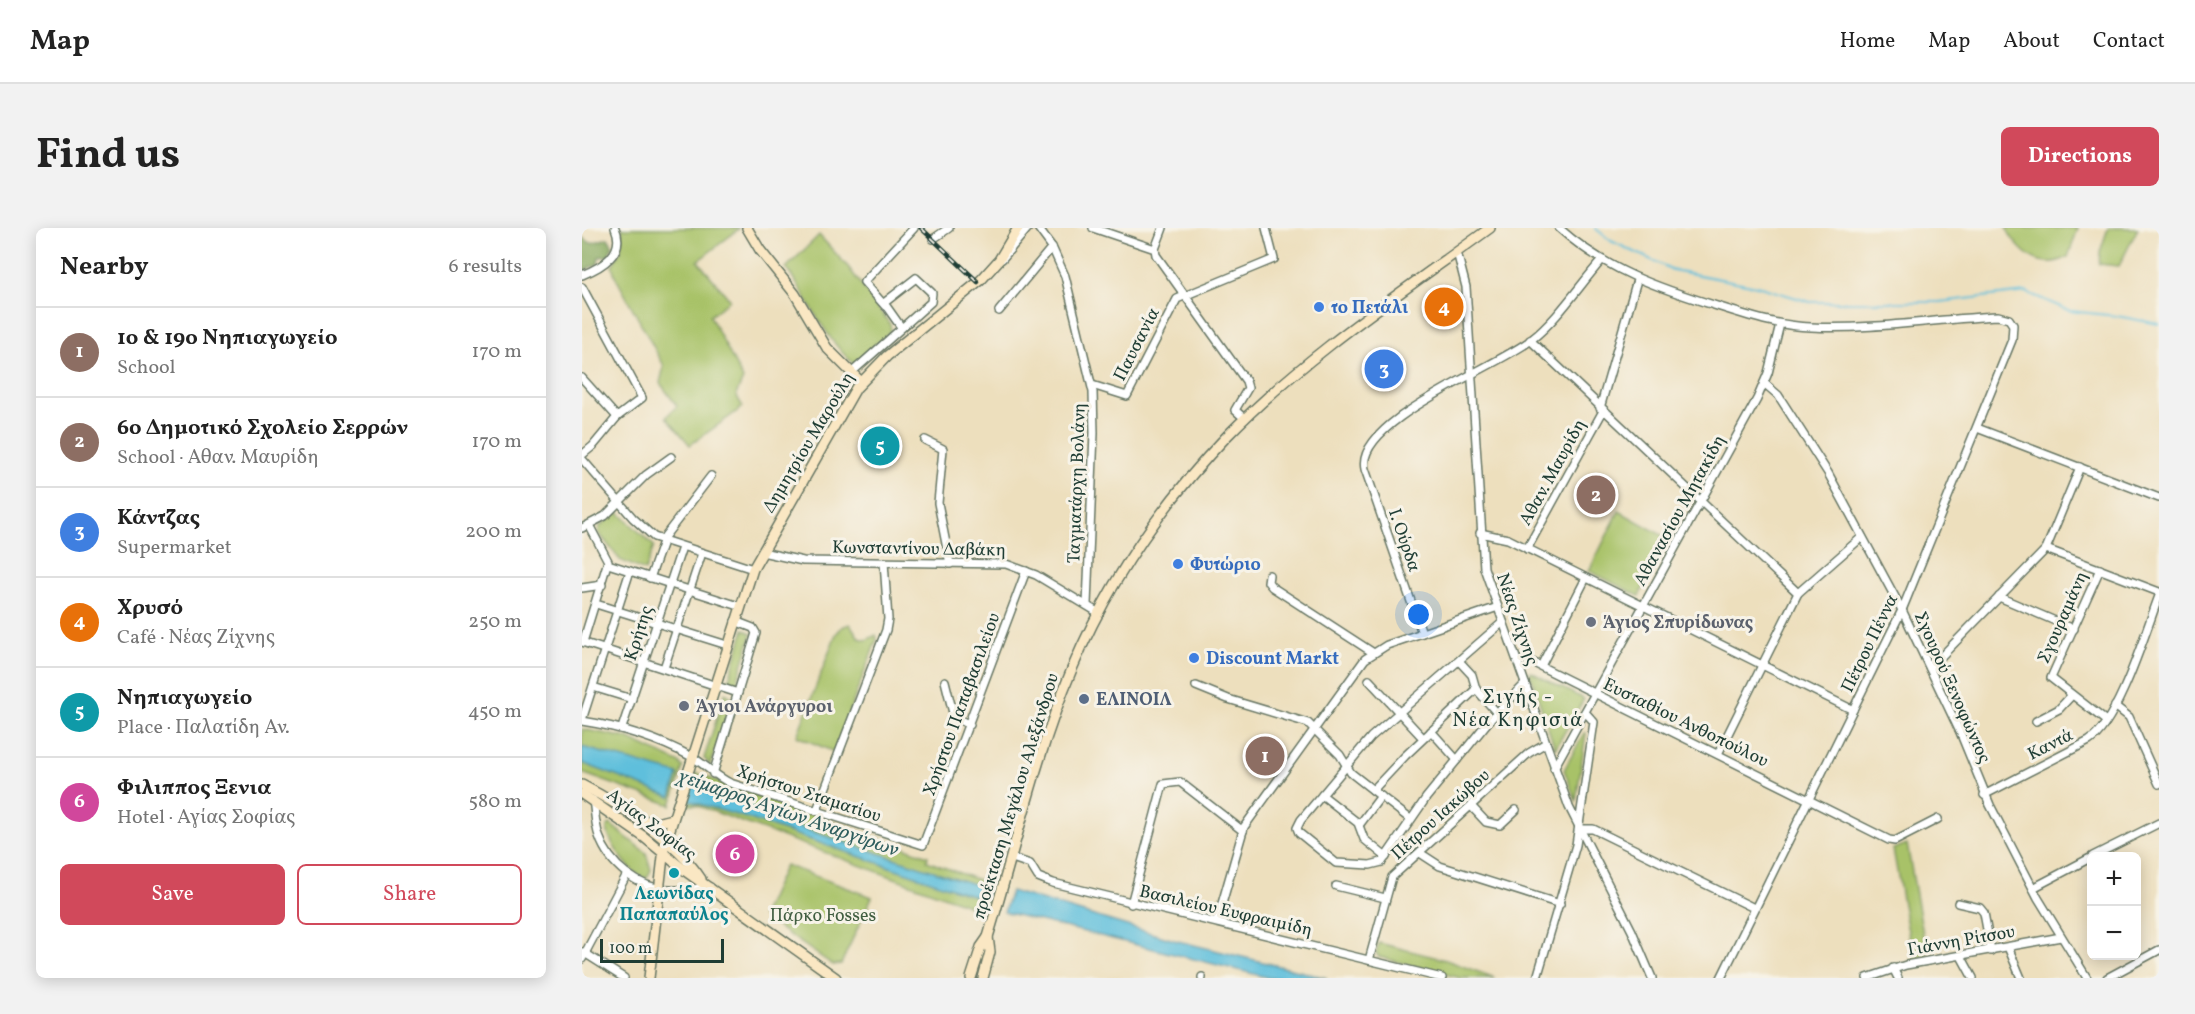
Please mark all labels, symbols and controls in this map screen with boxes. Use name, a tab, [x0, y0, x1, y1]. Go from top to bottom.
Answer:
text: Map	[30, 22, 90, 61]
text: Home	[1840, 27, 1895, 56]
text: Map	[1928, 27, 1970, 56]
text: About	[2003, 27, 2060, 56]
text: Contact	[2093, 27, 2165, 56]
text: Find us	[36, 127, 180, 186]
button: Directions	[2001, 127, 2159, 186]
text: Nearby	[60, 249, 149, 285]
text: 6 results	[449, 253, 522, 281]
pin: 4	[1424, 284, 1464, 329]
place label: το Πετάλι	[1331, 296, 1409, 321]
marker: το Πετάλι	[1312, 300, 1326, 314]
street label: Παυσανία	[1108, 303, 1167, 386]
text: 1ο & 19ο Νηπιαγωγείο	[117, 323, 338, 354]
text: 1	[75, 338, 84, 366]
text: 170 m	[472, 338, 522, 366]
pin: 3	[1364, 346, 1404, 392]
text: School	[117, 354, 175, 382]
street label: Δημητρίου Μαρούλη	[757, 368, 861, 518]
street label: Ταγματάρχη Βολάνη	[1062, 402, 1093, 564]
text: 6ο Δημοτικό Σχολείο Σερρών	[117, 413, 408, 444]
street label: Αθαν. Μαυρίδη	[1514, 415, 1593, 530]
pin: 5	[860, 424, 900, 468]
text: 2	[74, 428, 85, 456]
text: 170 m	[472, 428, 522, 456]
street label: Αθανασίου Μητακίδη	[1628, 431, 1732, 591]
text: School · Αθαν. Μαυρίδη	[117, 444, 319, 472]
pin: 2	[1576, 472, 1616, 518]
text: Κάντζας	[117, 503, 200, 534]
street label: Ι. Ούρδα	[1381, 506, 1426, 576]
text: 3	[74, 518, 85, 546]
text: 200 m	[465, 518, 522, 546]
text: Supermarket	[117, 534, 232, 562]
street label: Κωνσταντίνου Δαβάκη	[832, 535, 1006, 564]
place label: Φυτώριο	[1190, 553, 1261, 578]
marker: Φυτώριο	[1171, 557, 1185, 571]
street label: Σγουραμάνη	[2032, 568, 2095, 668]
street label: Νέας Ζίχνης	[1489, 570, 1544, 669]
street label: Πέτρου Πέννα	[1836, 590, 1905, 697]
text: Χρυσό	[117, 593, 183, 624]
your location	[1404, 600, 1433, 629]
street label: Κρήτης	[619, 603, 660, 664]
text: 4	[73, 608, 86, 636]
text: 250 m	[468, 608, 522, 636]
street label: Σγουρού Ξενοφώντος	[1907, 608, 1996, 767]
street label: Χρήστου Παπαβασιλείου	[918, 609, 1007, 800]
place label: Άγιος Σπυρίδωνας	[1603, 611, 1753, 636]
marker: Άγιος Σπυρίδωνας	[1584, 615, 1598, 629]
text: Café · Νέας Ζίχνης	[117, 624, 275, 652]
place label: Discount Markt	[1206, 647, 1339, 672]
marker: Discount Markt	[1187, 651, 1201, 665]
street label: προέκταση Μεγάλου Αλεξάνδρου	[967, 670, 1066, 923]
street label: Ευσταθίου Ανθοπούλου	[1599, 672, 1772, 774]
text: Νηπιαγωγείο	[117, 683, 252, 714]
district label: Σιγής - Νέα Κηφισιά	[1452, 684, 1584, 735]
place label: ΕΛΙΝΟΙΛ	[1096, 688, 1172, 713]
marker: ΕΛΙΝΟΙΛ	[1077, 692, 1091, 706]
place label: Άγιοι Ανάργυροι	[696, 695, 833, 720]
text: 5	[75, 698, 84, 726]
text: 450 m	[468, 698, 522, 726]
marker: Άγιοι Ανάργυροι	[677, 699, 691, 713]
text: Place · Παλατίδη Αν.	[117, 714, 290, 742]
street label: Καντά	[2024, 723, 2078, 767]
pin: 1	[1246, 734, 1284, 778]
street label: Χρήστου Σταματίου	[733, 759, 884, 830]
water label: χείμαρρος Αγίων Αναργύρων	[671, 762, 902, 865]
street label: Πέτρου Ιακώβου	[1386, 764, 1496, 866]
text: Φιλιππος Ξενια	[117, 773, 272, 804]
street label: Αγίας Σοφίας	[601, 783, 701, 867]
text: 6	[74, 788, 85, 816]
text: 580 m	[469, 788, 522, 816]
text: Hotel · Αγίας Σοφίας	[117, 804, 295, 832]
pin: 6	[716, 832, 754, 876]
map controls	[2087, 852, 2141, 960]
button: +	[2087, 852, 2141, 906]
button: Save	[60, 864, 285, 925]
button: Share	[297, 864, 522, 925]
marker: Λεωνίδας Παπαπαύλος	[667, 866, 681, 880]
street label: Βασιλείου Ευφραιμίδη	[1137, 879, 1315, 944]
place label: Λεωνίδας Παπαπαύλος	[620, 882, 728, 928]
park label: Πάρκο Fosses	[770, 904, 876, 929]
button: −	[2087, 906, 2141, 960]
street label: Γιάννη Ρίτσου	[1906, 920, 2017, 963]
scale bar	[600, 936, 724, 964]
text: 100 m	[609, 938, 652, 960]

